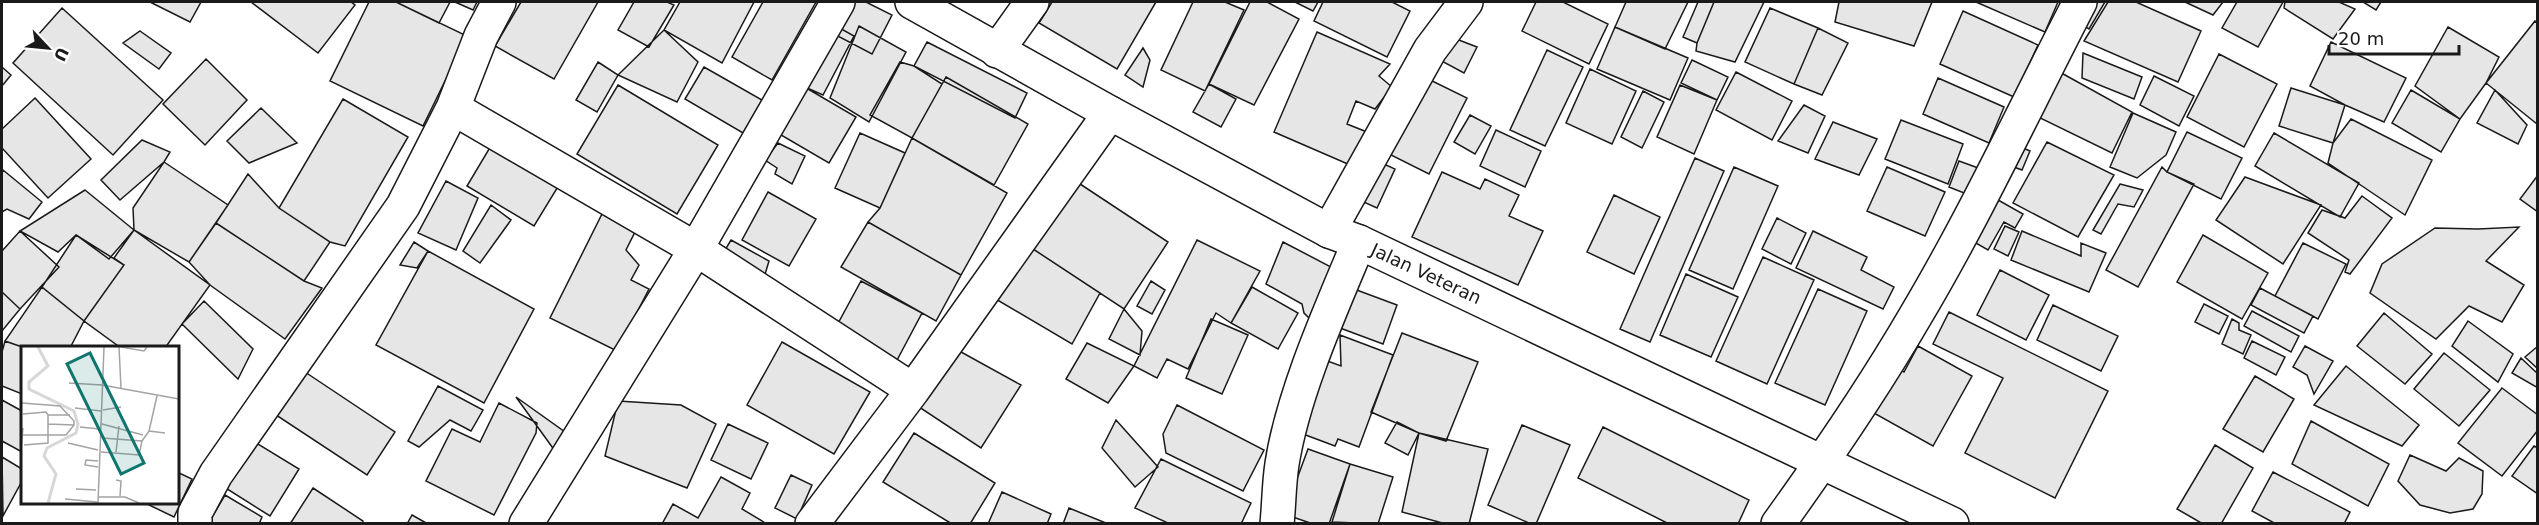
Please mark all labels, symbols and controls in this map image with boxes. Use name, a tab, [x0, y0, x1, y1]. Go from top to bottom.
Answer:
north arrow	[18, 18, 78, 78]
scale bar	[2329, 18, 2460, 56]
text: 20 m	[2338, 28, 2384, 49]
text: U	[50, 44, 72, 64]
street label: Jalan Veteran	[1367, 238, 1485, 308]
inset map	[21, 346, 178, 504]

